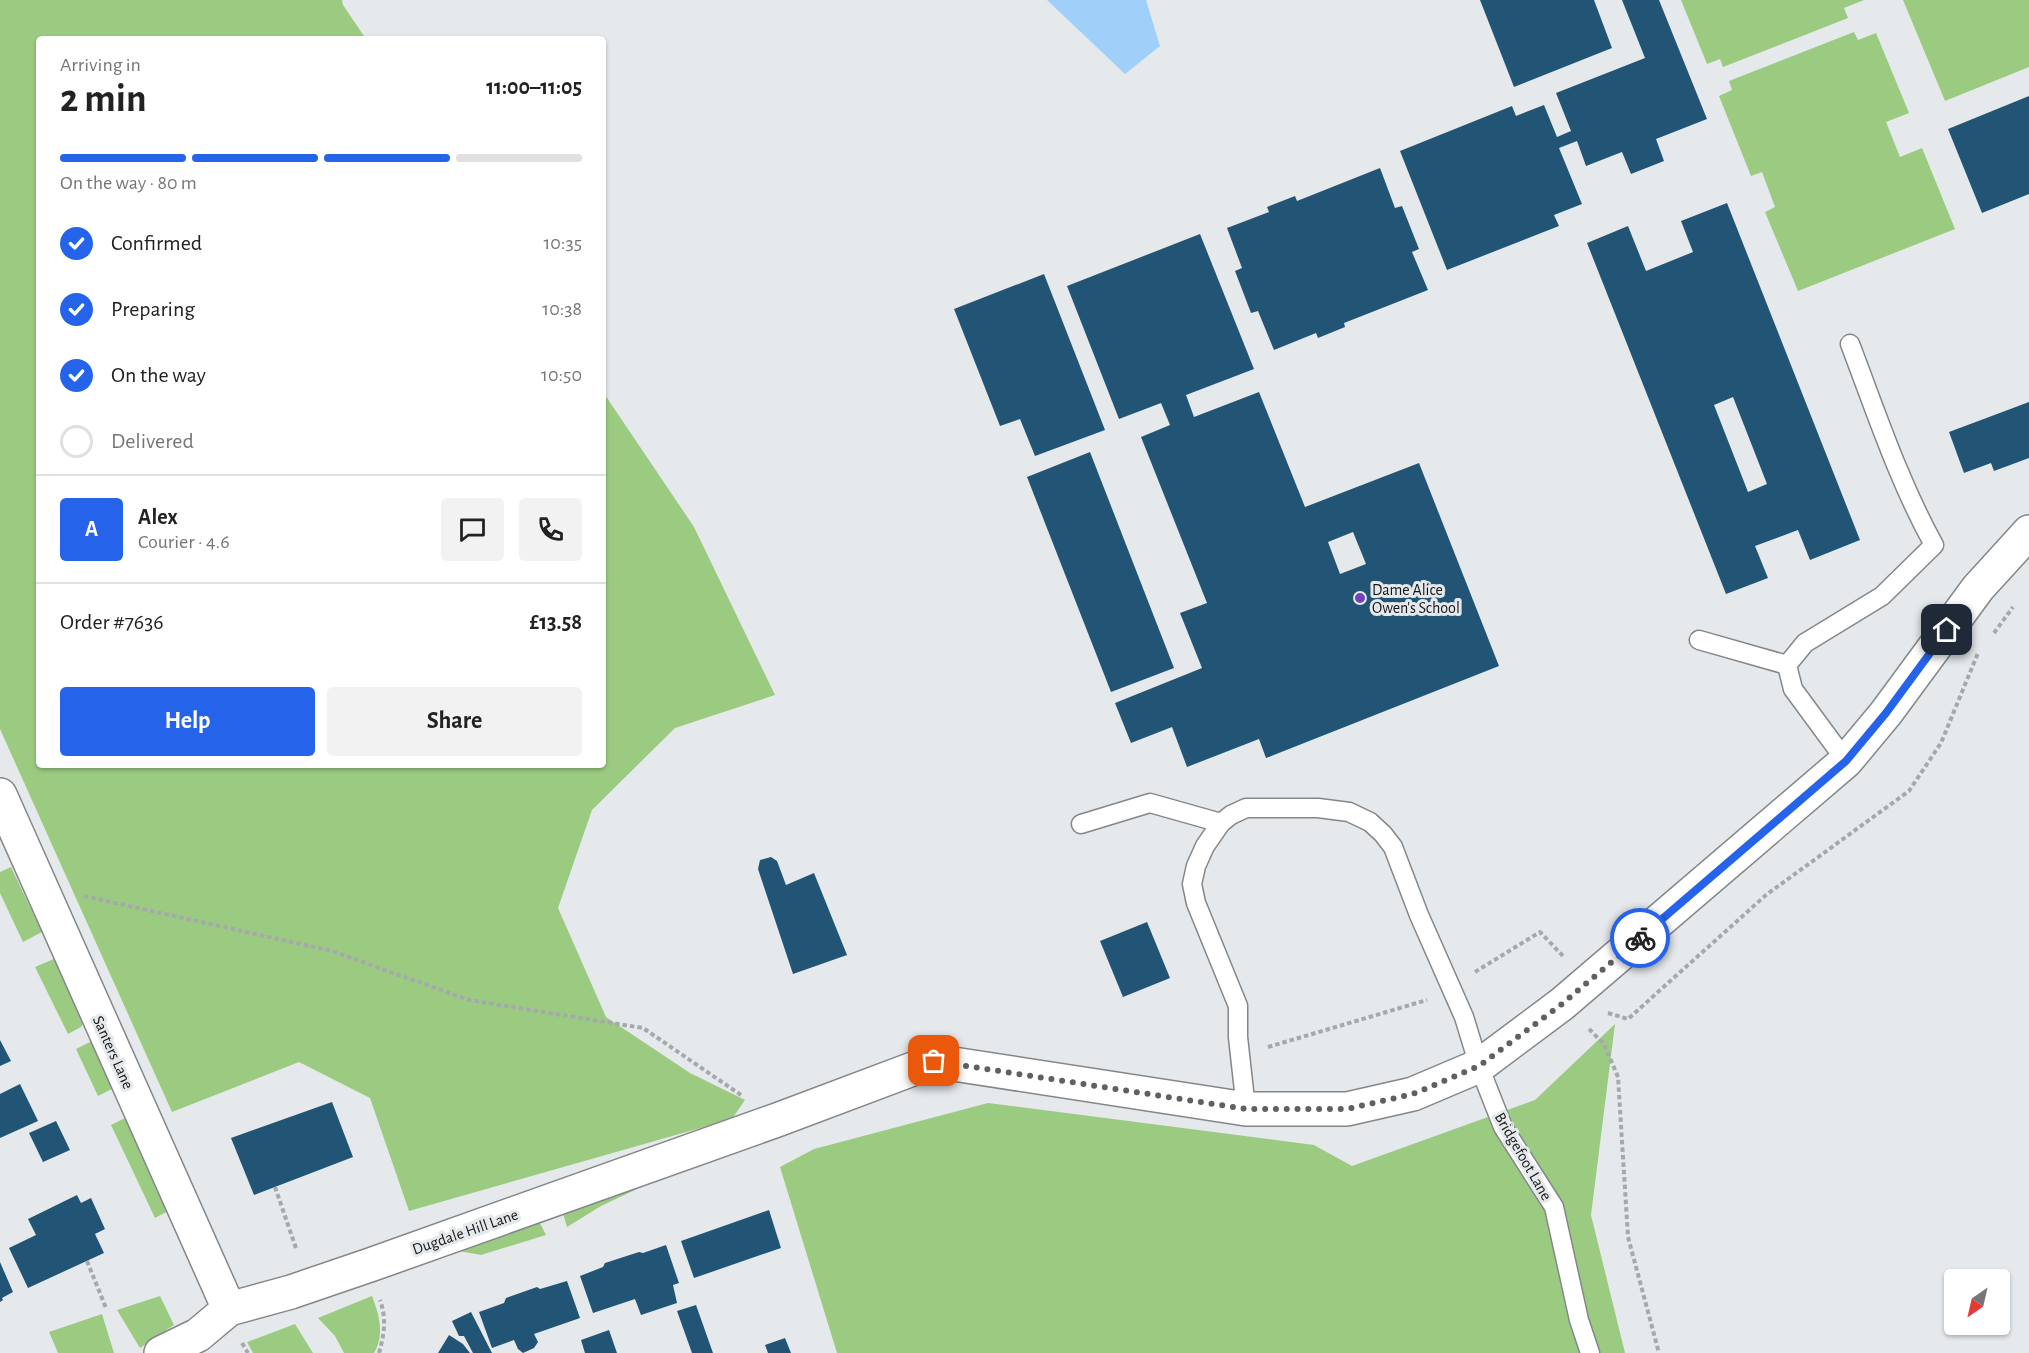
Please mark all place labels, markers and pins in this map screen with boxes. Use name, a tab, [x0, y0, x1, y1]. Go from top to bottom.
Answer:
place label: Dame Alice Owen's School	[1372, 582, 1460, 616]
marker: Dame Alice Owen's School	[1353, 591, 1367, 605]
pin	[1921, 604, 1972, 655]
pin	[908, 1035, 959, 1086]

